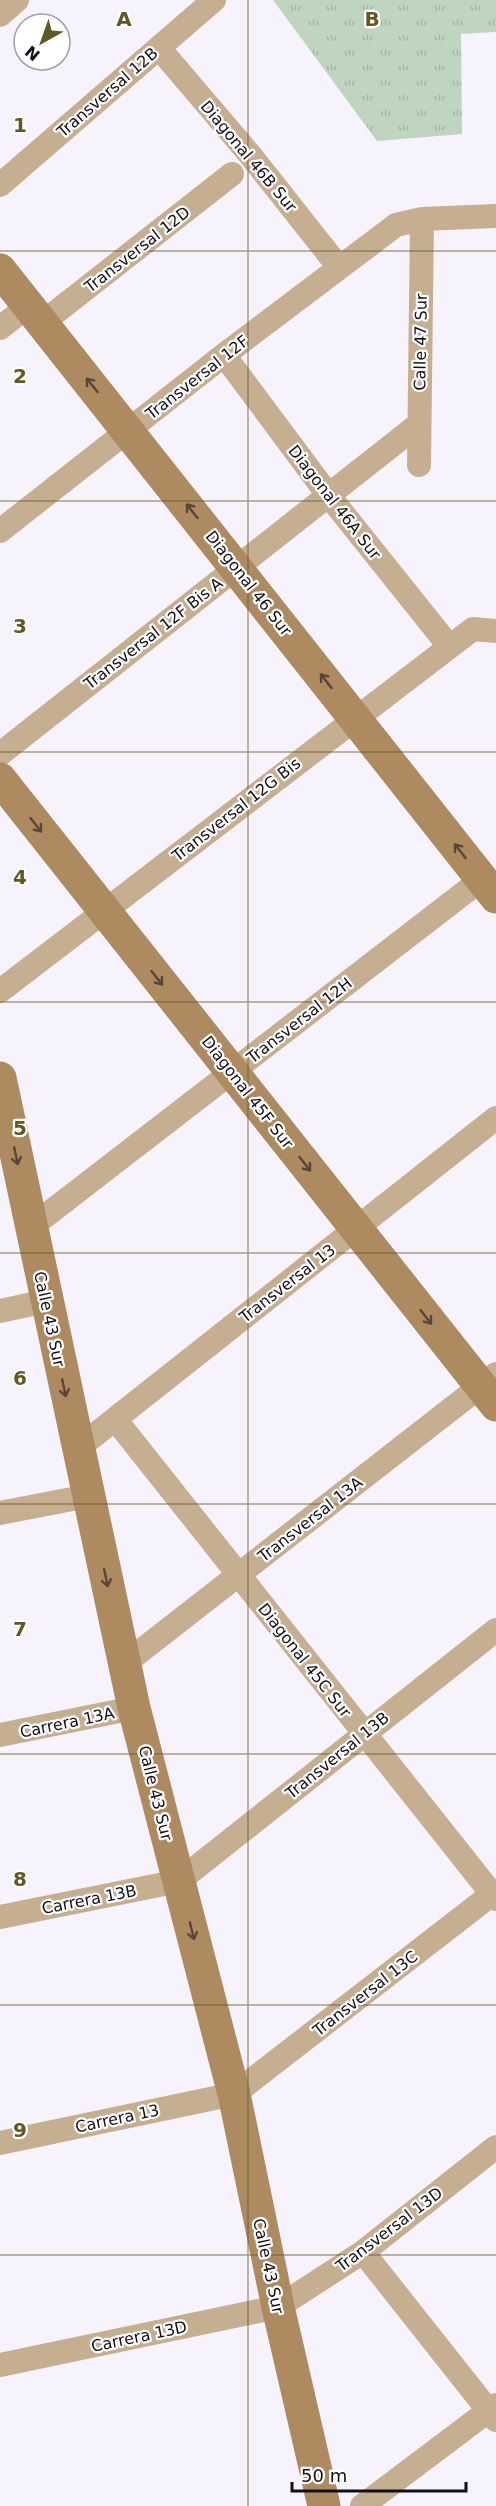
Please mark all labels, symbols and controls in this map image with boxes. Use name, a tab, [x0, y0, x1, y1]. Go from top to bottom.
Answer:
text: A	[116, 7, 132, 31]
text: B	[364, 7, 380, 31]
north arrow	[12, 12, 72, 72]
text: N	[21, 42, 44, 65]
street label: Transversal 12B	[52, 43, 162, 142]
street label: Diagonal 46B Sur	[197, 97, 301, 216]
text: 1	[13, 113, 27, 137]
street label: Transversal 12D	[80, 202, 194, 297]
street label: Calle 47 Sur	[410, 293, 431, 391]
street label: Transversal 12F	[141, 331, 253, 424]
text: 2	[13, 364, 27, 388]
one-way arrow	[85, 378, 99, 393]
street label: Diagonal 46A Sur	[284, 442, 385, 563]
one-way arrow	[186, 504, 199, 520]
street label: Diagonal 46 Sur	[202, 527, 296, 640]
street label: Transversal 12F Bis A	[80, 573, 226, 694]
text: 3	[13, 614, 27, 638]
one-way arrow	[319, 673, 332, 689]
street label: Transversal 12G Bis	[168, 753, 304, 866]
one-way arrow	[30, 817, 43, 833]
one-way arrow	[453, 843, 466, 859]
text: 4	[13, 865, 27, 889]
one-way arrow	[151, 970, 164, 986]
street label: Transversal 12H	[242, 973, 356, 1068]
street label: Diagonal 45F Sur	[198, 1032, 298, 1153]
text: 5	[13, 1116, 27, 1140]
one-way arrow	[11, 1145, 22, 1165]
one-way arrow	[298, 1156, 311, 1172]
street label: Transversal 13	[235, 1240, 339, 1327]
street label: Calle 43 Sur	[30, 1270, 69, 1369]
one-way arrow	[419, 1308, 432, 1324]
text: 6	[13, 1366, 27, 1390]
one-way arrow	[59, 1378, 70, 1397]
street label: Transversal 13A	[254, 1473, 366, 1567]
one-way arrow	[100, 1569, 112, 1588]
street label: Diagonal 45C Sur	[254, 1600, 355, 1721]
text: 7	[13, 1617, 27, 1641]
street label: Carrera 13A	[18, 1703, 116, 1742]
street label: Transversal 13B	[281, 1708, 393, 1803]
street label: Calle 43 Sur	[135, 1744, 177, 1843]
text: 8	[13, 1867, 27, 1891]
street label: Carrera 13B	[40, 1881, 138, 1918]
one-way arrow	[186, 1921, 198, 1940]
street label: Transversal 13C	[308, 1947, 421, 2041]
street label: Carrera 13	[73, 2100, 161, 2137]
text: 9	[13, 2118, 27, 2142]
street label: Transversal 13D	[331, 2183, 446, 2276]
street label: Calle 43 Sur	[249, 2217, 288, 2316]
street label: Carrera 13D	[89, 2317, 189, 2356]
scale bar	[292, 2455, 466, 2493]
text: 50 m	[301, 2465, 347, 2486]

